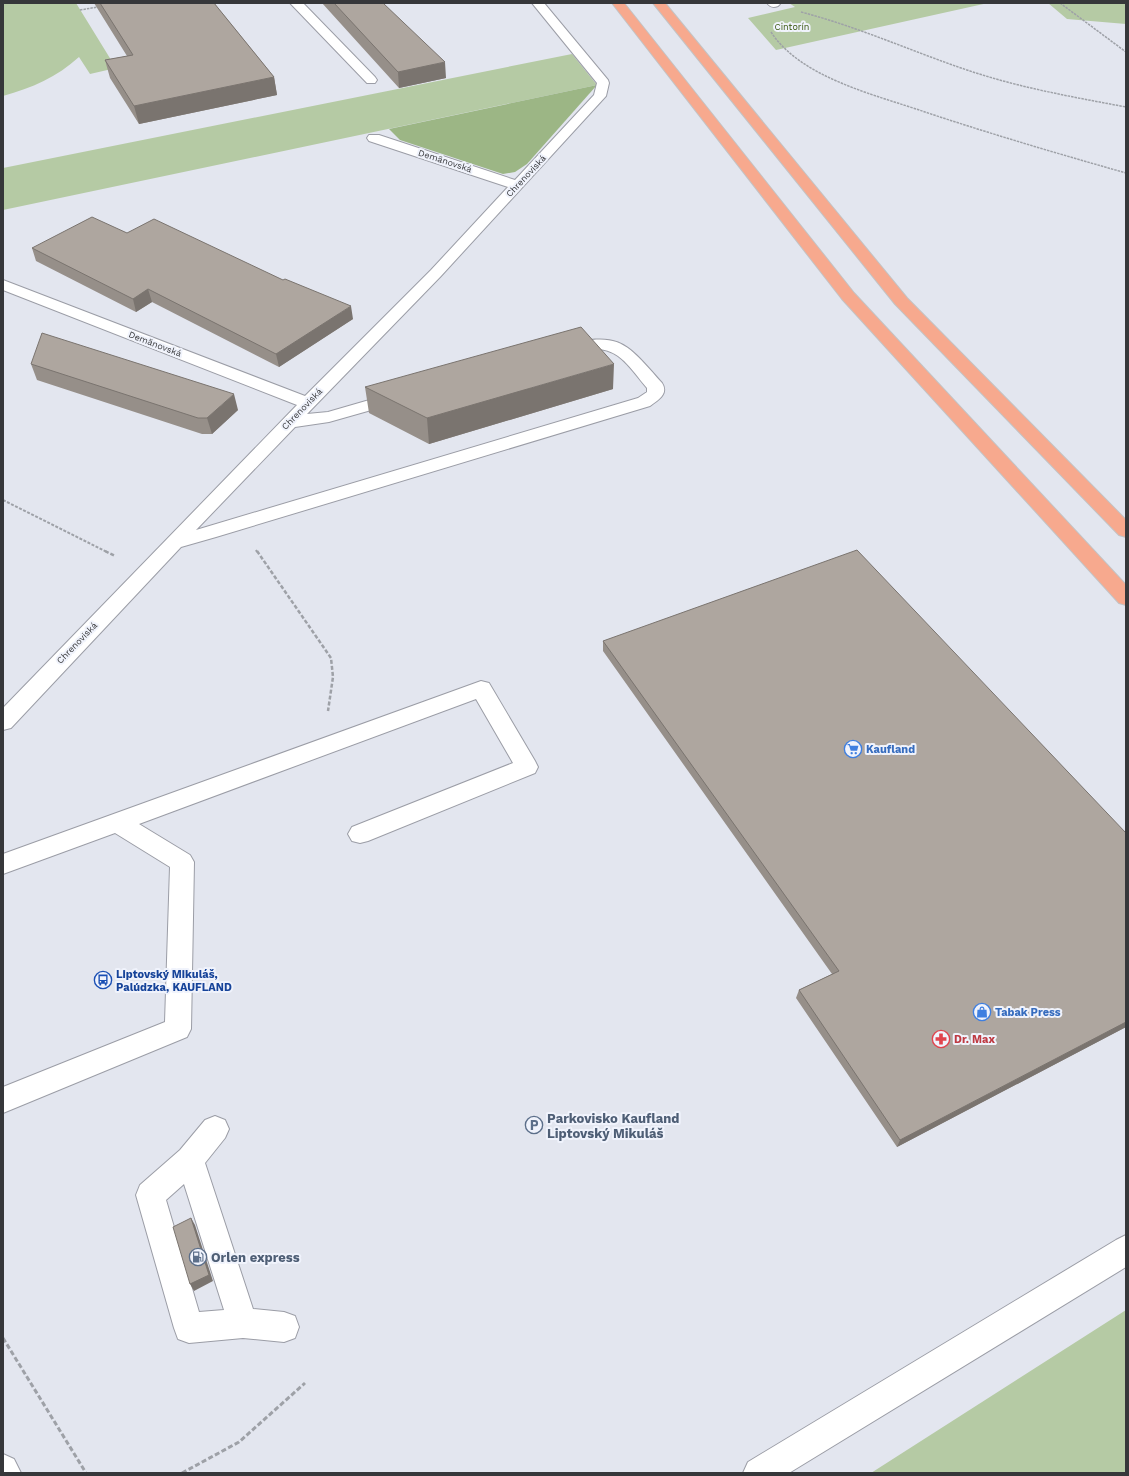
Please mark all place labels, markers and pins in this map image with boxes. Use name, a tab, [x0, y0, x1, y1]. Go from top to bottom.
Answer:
supermarket icon: Kaufland	[843, 739, 863, 759]
place label: Kaufland	[866, 743, 915, 756]
place label: Liptovský Mikuláš, Palúdzka, KAUFLAND	[116, 968, 232, 994]
bus stop icon: Liptovský Mikuláš, Palúdzka, KAUFLAND	[93, 970, 113, 990]
shop icon: Tabak Press	[972, 1002, 992, 1022]
place label: Tabak Press	[995, 1006, 1061, 1019]
pharmacy icon: Dr. Max	[931, 1029, 951, 1049]
place label: Dr. Max	[954, 1033, 995, 1046]
place label: Parkovisko Kaufland Liptovský Mikuláš	[547, 1111, 679, 1141]
parking icon: Parkovisko Kaufland Liptovský Mikuláš	[524, 1115, 544, 1135]
fuel station icon: Orlen express	[188, 1247, 208, 1267]
place label: Orlen express	[211, 1250, 300, 1265]

